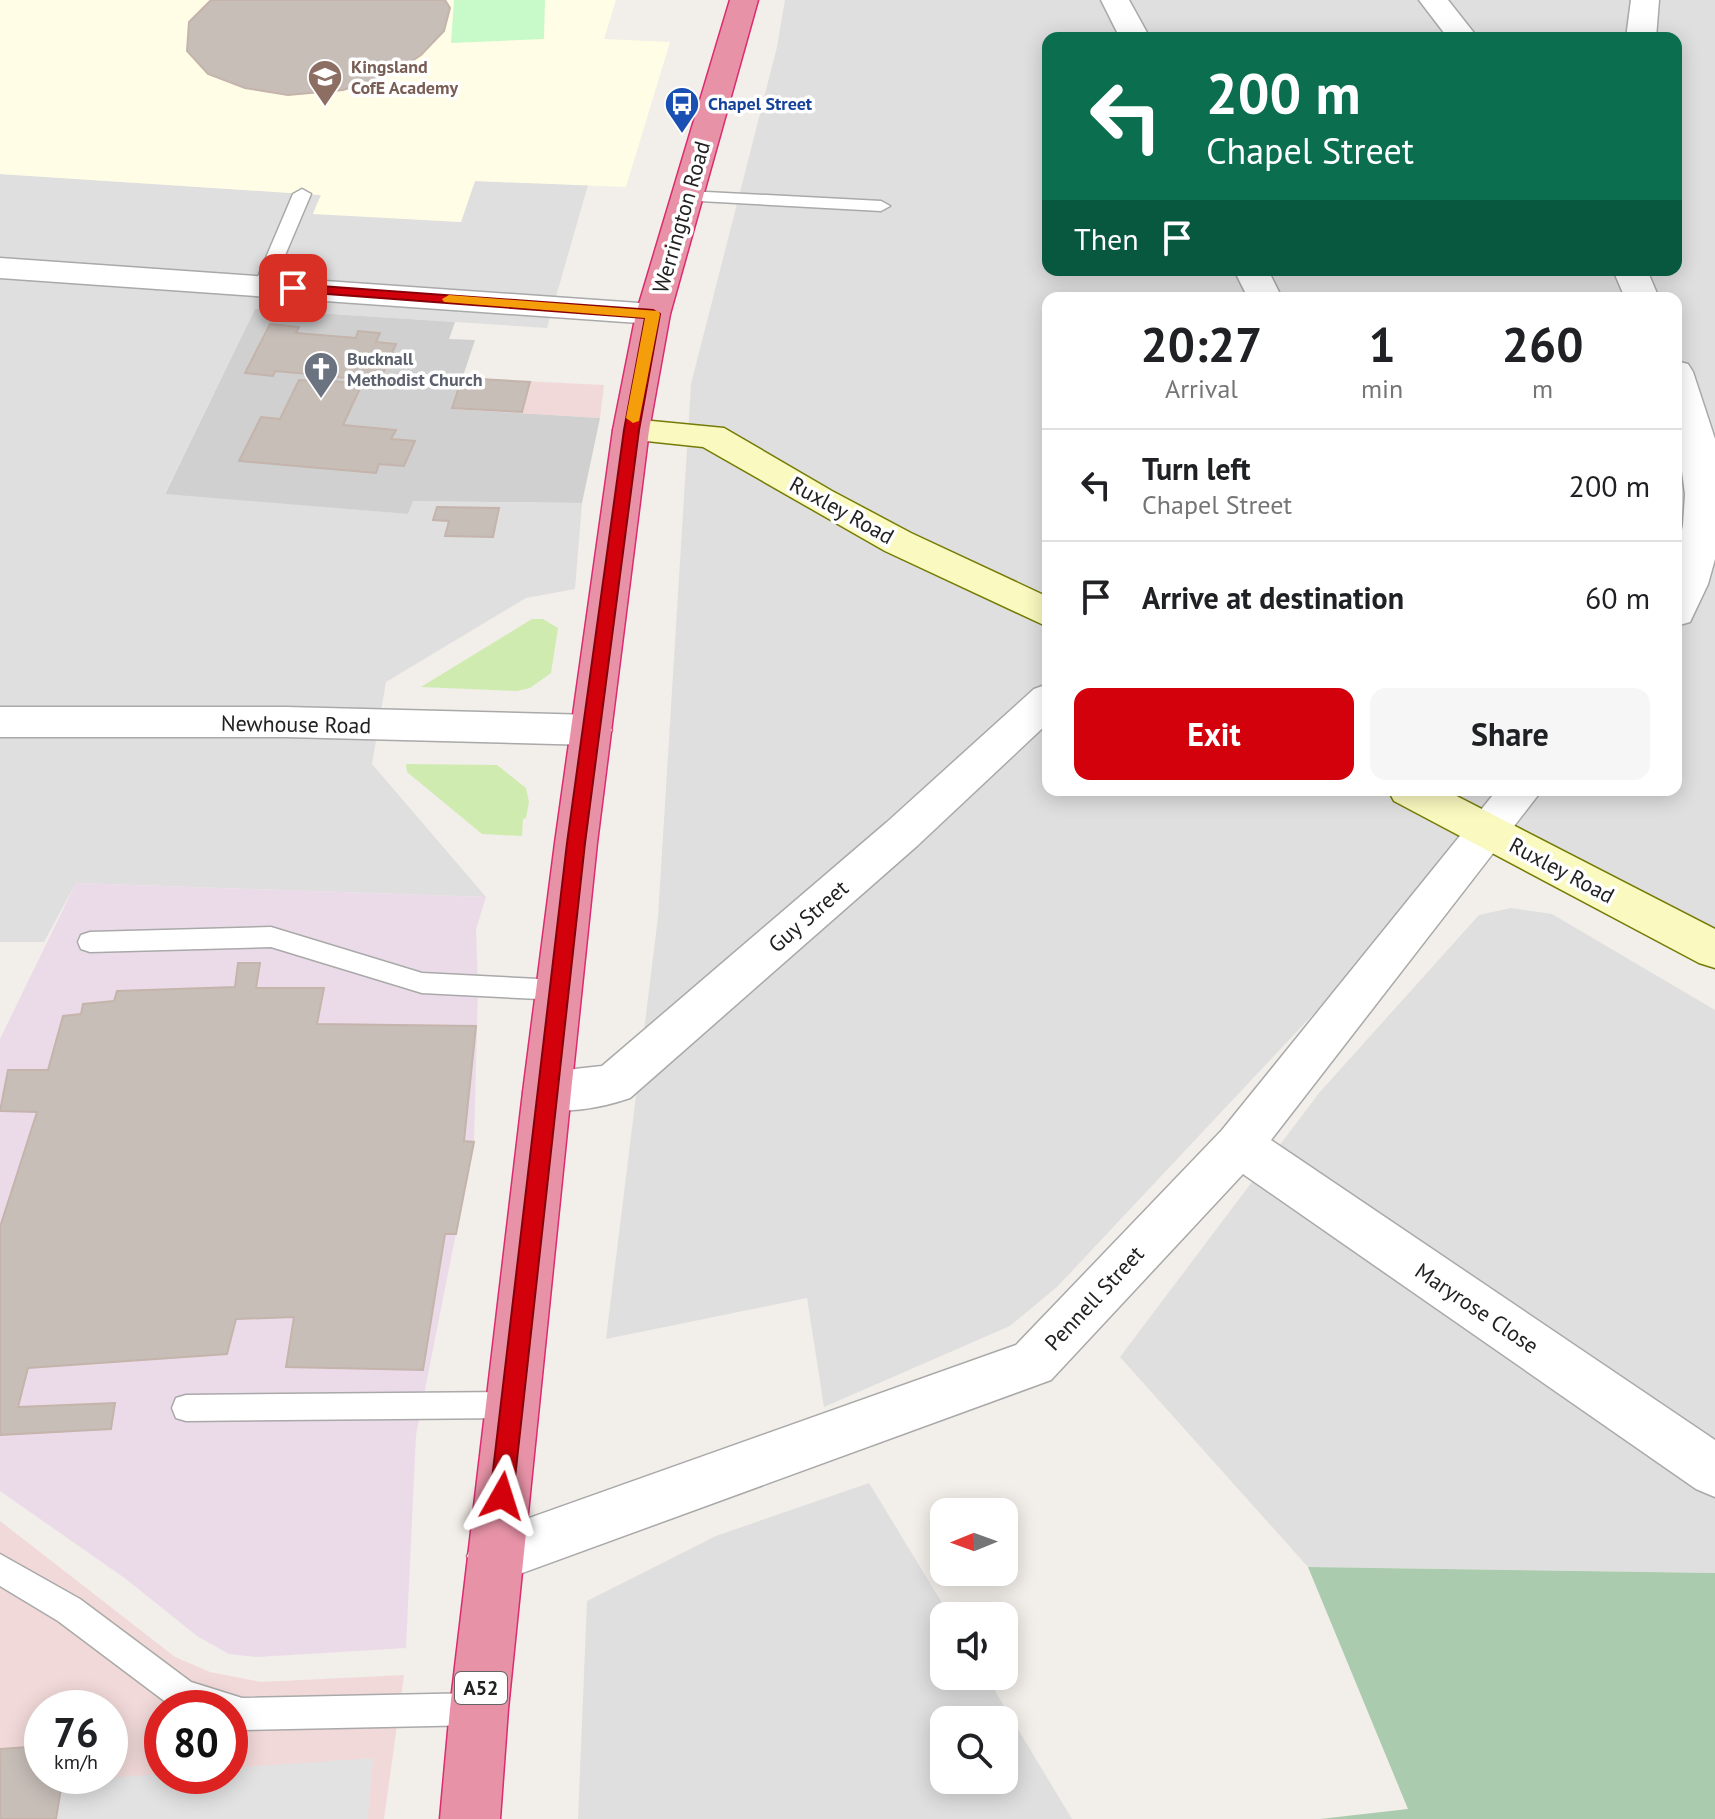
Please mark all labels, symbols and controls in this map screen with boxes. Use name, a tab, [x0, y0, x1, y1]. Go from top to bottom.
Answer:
place label: Kingsland CofE Academy	[351, 55, 458, 99]
text: 200 m	[1206, 57, 1361, 129]
school or university icon: Kingsland CofE Academy	[306, 58, 344, 108]
icon: left	[1074, 64, 1178, 168]
bus stop icon: Chapel Street	[663, 85, 701, 135]
place label: Chapel Street	[708, 92, 813, 115]
text: Chapel Street	[1206, 127, 1414, 174]
street label: Werrington Road	[646, 138, 716, 296]
icon: arrive	[1155, 216, 1199, 260]
text: Then	[1074, 219, 1139, 258]
pin	[259, 254, 327, 322]
icon: arrive	[271, 266, 315, 310]
text: 20:27	[1141, 313, 1262, 375]
text: 1	[1368, 313, 1396, 375]
text: 260	[1502, 313, 1583, 375]
place label: Bucknall Methodist Church	[347, 347, 483, 391]
church icon: Bucknall Methodist Church	[302, 350, 340, 400]
text: Arrival	[1165, 372, 1238, 405]
text: min	[1361, 372, 1403, 405]
text: m	[1532, 372, 1553, 405]
text: Turn left	[1142, 449, 1250, 488]
icon: left	[1074, 463, 1118, 507]
text: 200 m	[1569, 466, 1650, 505]
street label: Ruxley Road	[785, 470, 899, 550]
text: Chapel Street	[1142, 488, 1292, 521]
icon: arrive	[1074, 575, 1118, 619]
text: Arrive at destination	[1142, 578, 1404, 617]
text: 60 m	[1585, 578, 1650, 617]
button: Exit	[1074, 688, 1354, 780]
button: Share	[1370, 688, 1650, 780]
street label: Newhouse Road	[221, 709, 371, 739]
street label: Ruxley Road	[1505, 831, 1619, 909]
street label: Guy Street	[762, 873, 854, 958]
street label: Pennell Street	[1038, 1239, 1150, 1356]
street label: Maryrose Close	[1410, 1256, 1544, 1360]
position arrow	[460, 1454, 544, 1538]
north arrow	[930, 1498, 1018, 1586]
map controls	[930, 1498, 1018, 1794]
button: sound	[930, 1602, 1018, 1690]
road number: A52	[455, 1672, 507, 1704]
speed limit sign: 80	[144, 1690, 248, 1794]
text: 76	[53, 1706, 99, 1758]
button: search	[930, 1706, 1018, 1794]
text: km/h	[54, 1749, 98, 1775]

